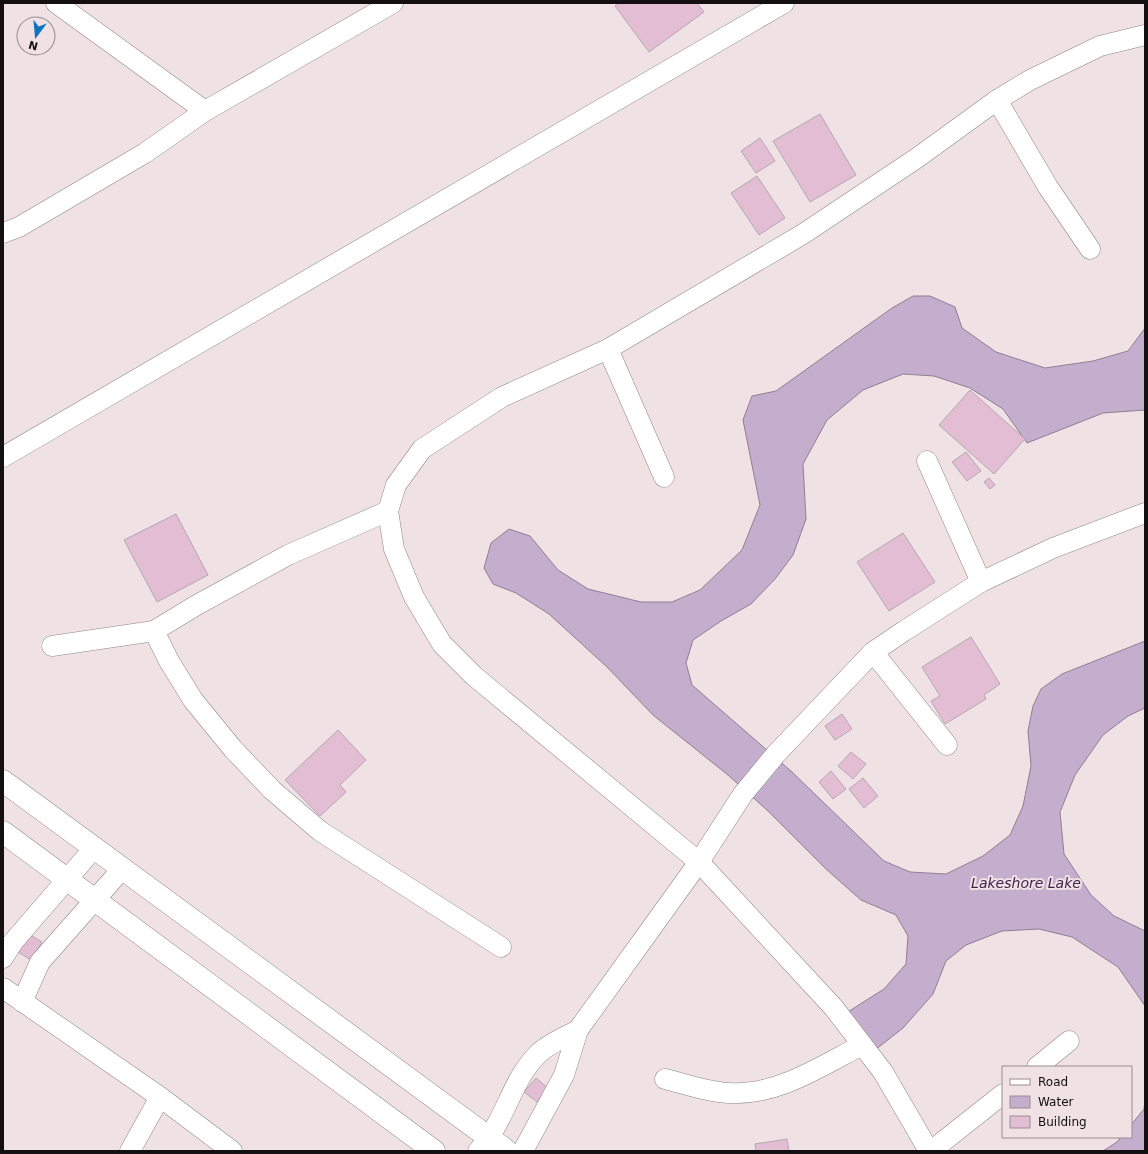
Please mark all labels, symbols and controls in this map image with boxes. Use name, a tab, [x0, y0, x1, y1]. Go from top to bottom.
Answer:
north arrow	[16, 16, 56, 56]
text: N	[27, 38, 40, 53]
water label: Lakeshore Lake	[971, 875, 1081, 891]
legend	[1002, 1066, 1132, 1138]
text: Road	[1038, 1075, 1068, 1089]
text: Water	[1038, 1095, 1074, 1109]
text: Building	[1038, 1115, 1087, 1129]

